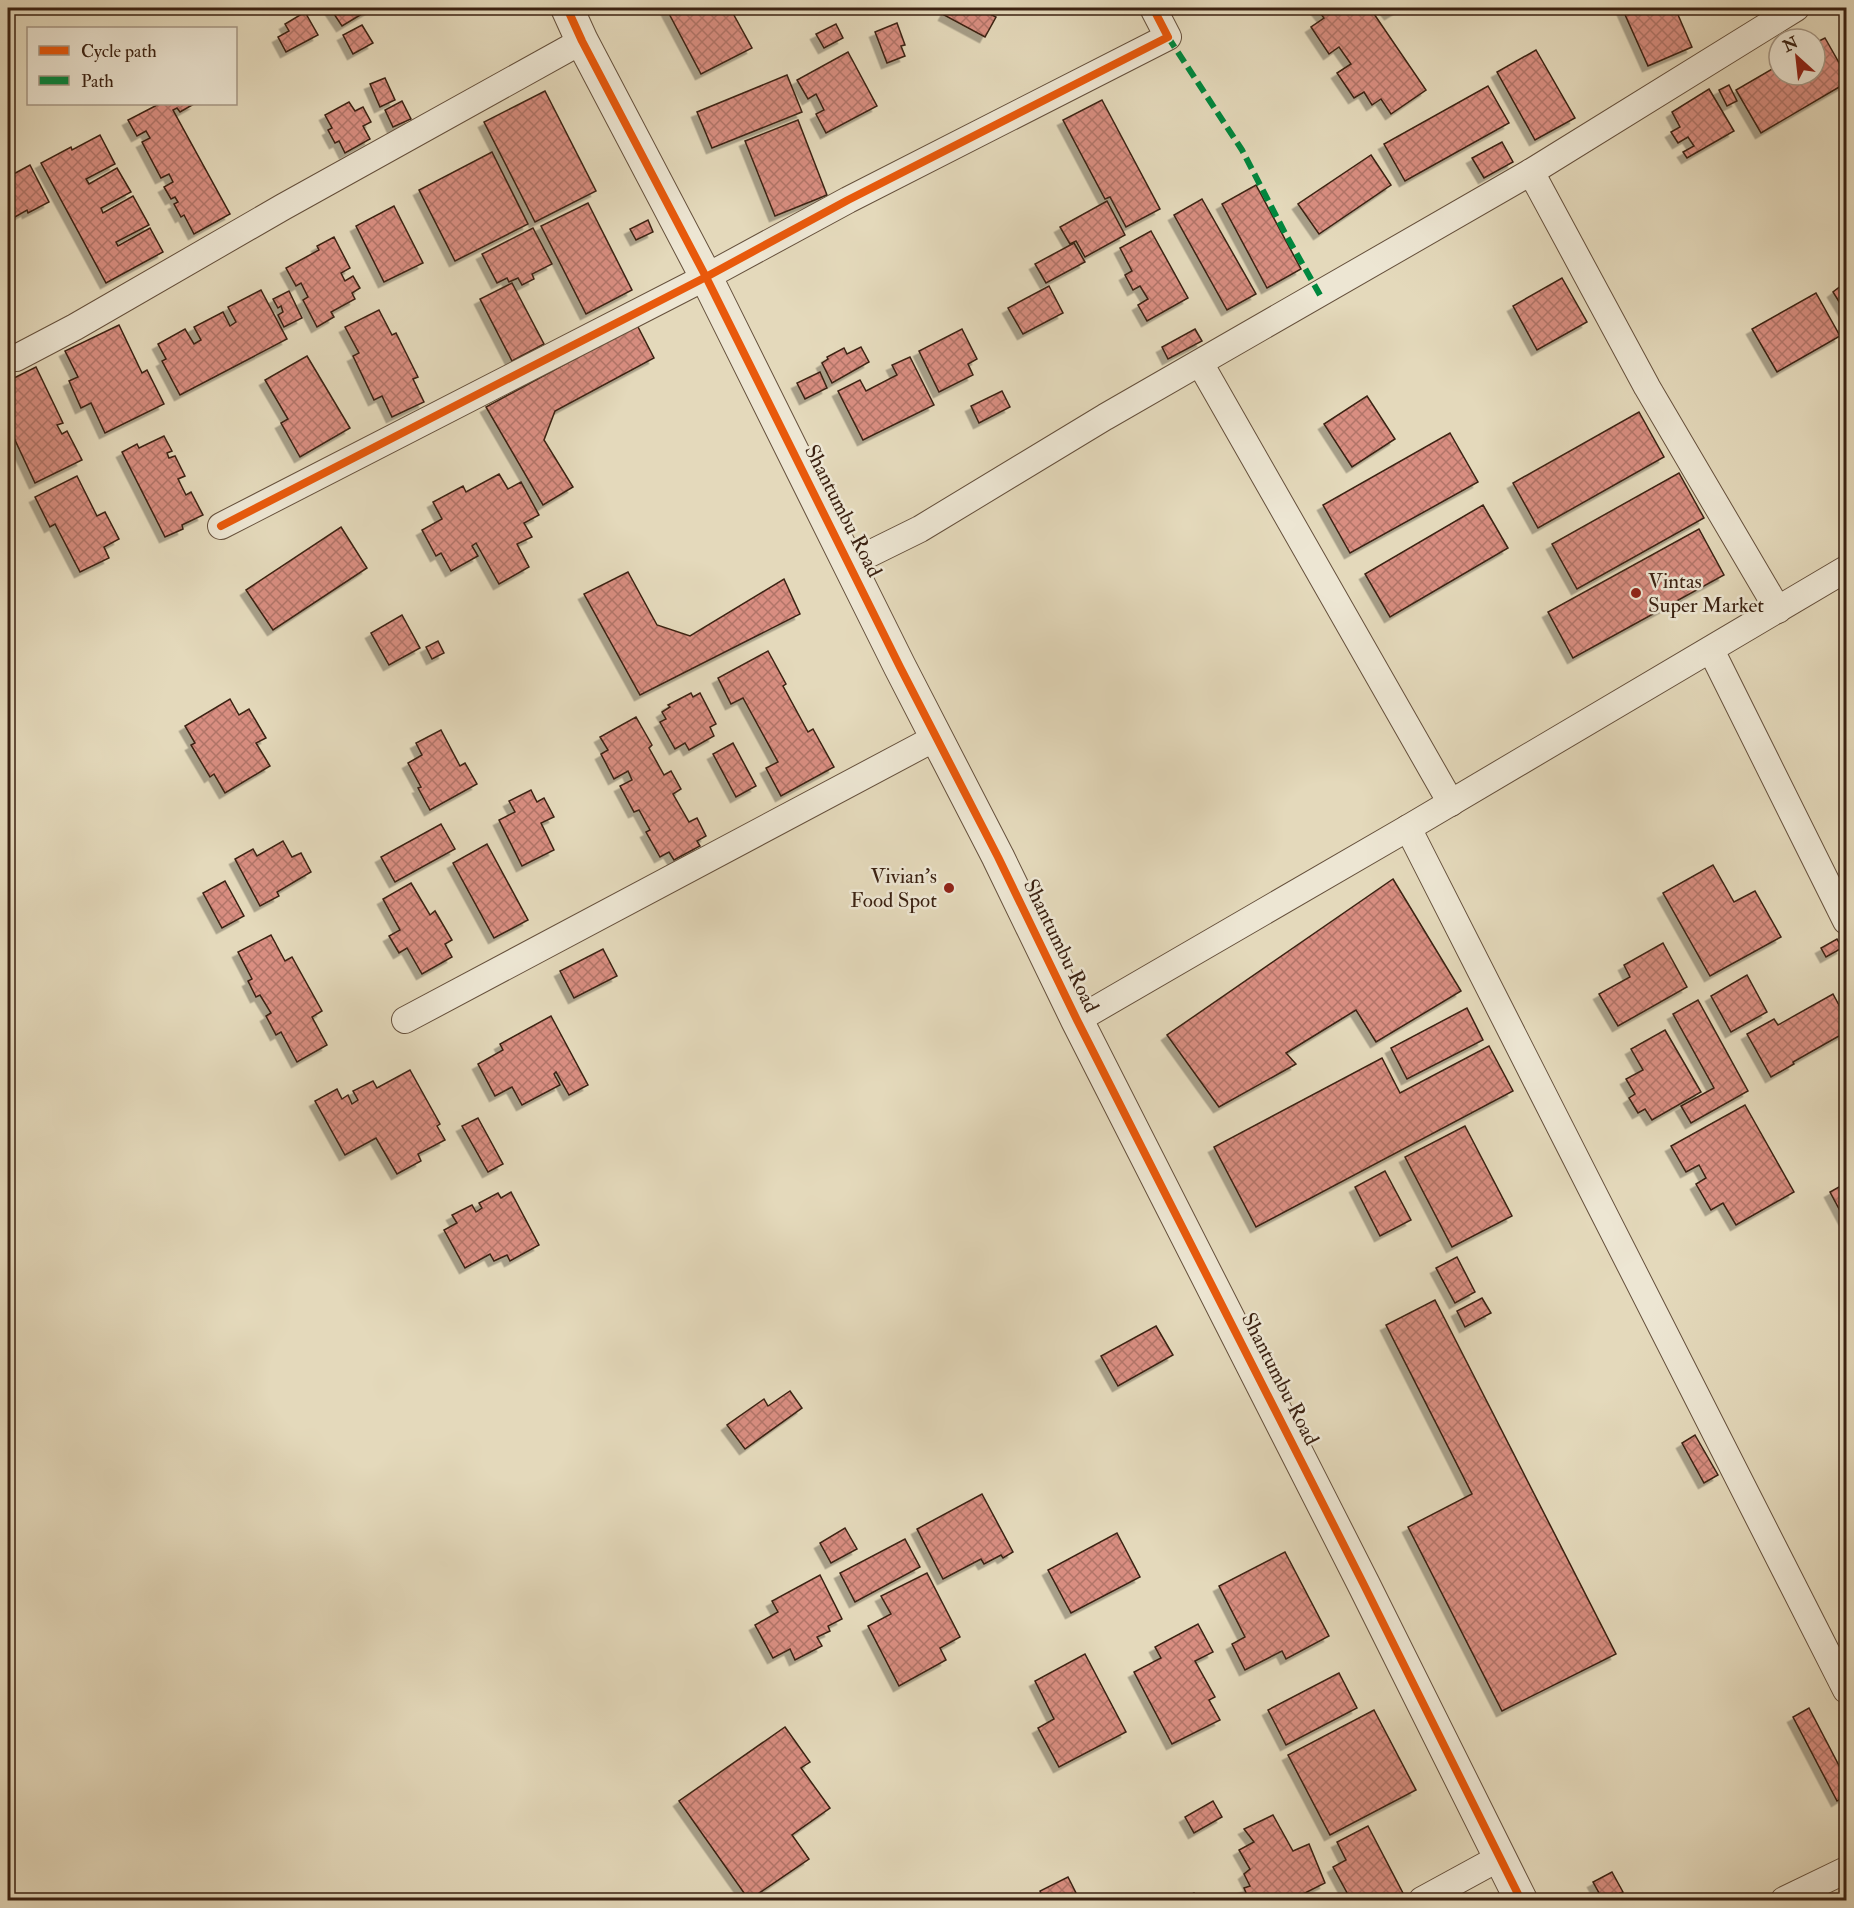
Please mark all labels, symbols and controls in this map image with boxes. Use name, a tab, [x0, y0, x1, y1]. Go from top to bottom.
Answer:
legend	[27, 27, 237, 105]
north arrow	[1767, 27, 1827, 87]
text: N	[1779, 32, 1802, 57]
text: Cycle path	[81, 40, 157, 63]
text: Path	[81, 70, 114, 93]
street label: Shantumbu Road	[798, 440, 888, 582]
place label: Vintas Super Market	[1648, 568, 1764, 619]
marker: Vintas Super Market	[1629, 586, 1643, 600]
place label: Vivian’s Food Spot	[850, 863, 937, 914]
street label: Shantumbu Road	[1017, 875, 1105, 1018]
marker: Vivian’s Food Spot	[942, 881, 956, 895]
street label: Shantumbu Road	[1235, 1308, 1325, 1450]

